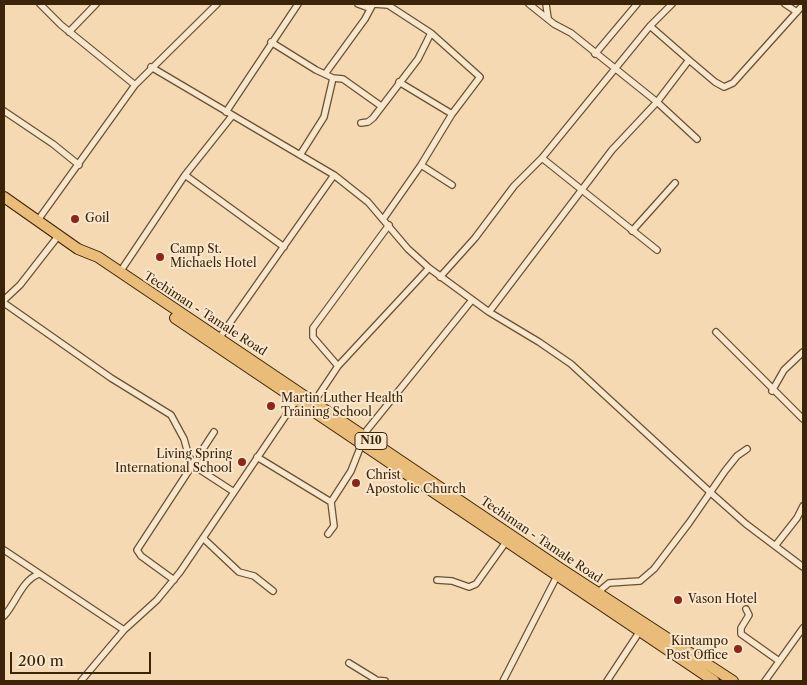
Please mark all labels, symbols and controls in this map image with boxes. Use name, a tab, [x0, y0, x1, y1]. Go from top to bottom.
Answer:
place label: Goil	[85, 212, 109, 226]
marker: Goil	[69, 213, 81, 225]
place label: Camp St. Michaels Hotel	[170, 243, 256, 271]
marker: Camp St. Michaels Hotel	[154, 251, 166, 263]
street label: Techiman - Tamale Road	[141, 269, 269, 359]
place label: Martin Luther Health Training School	[281, 392, 403, 420]
marker: Martin Luther Health Training School	[265, 400, 277, 412]
road number: N10	[355, 432, 387, 450]
place label: Living Spring International School	[115, 448, 232, 476]
marker: Living Spring International School	[236, 456, 248, 468]
place label: Christ Apostolic Church	[366, 469, 466, 497]
marker: Christ Apostolic Church	[350, 477, 362, 489]
street label: Techiman - Tamale Road	[477, 494, 605, 586]
place label: Vason Hotel	[688, 593, 757, 607]
marker: Vason Hotel	[672, 594, 684, 606]
place label: Kintampo Post Office	[666, 635, 728, 663]
scale bar	[12, 642, 154, 674]
marker: Kintampo Post Office	[732, 643, 744, 655]
text: 200 m	[18, 651, 64, 670]

